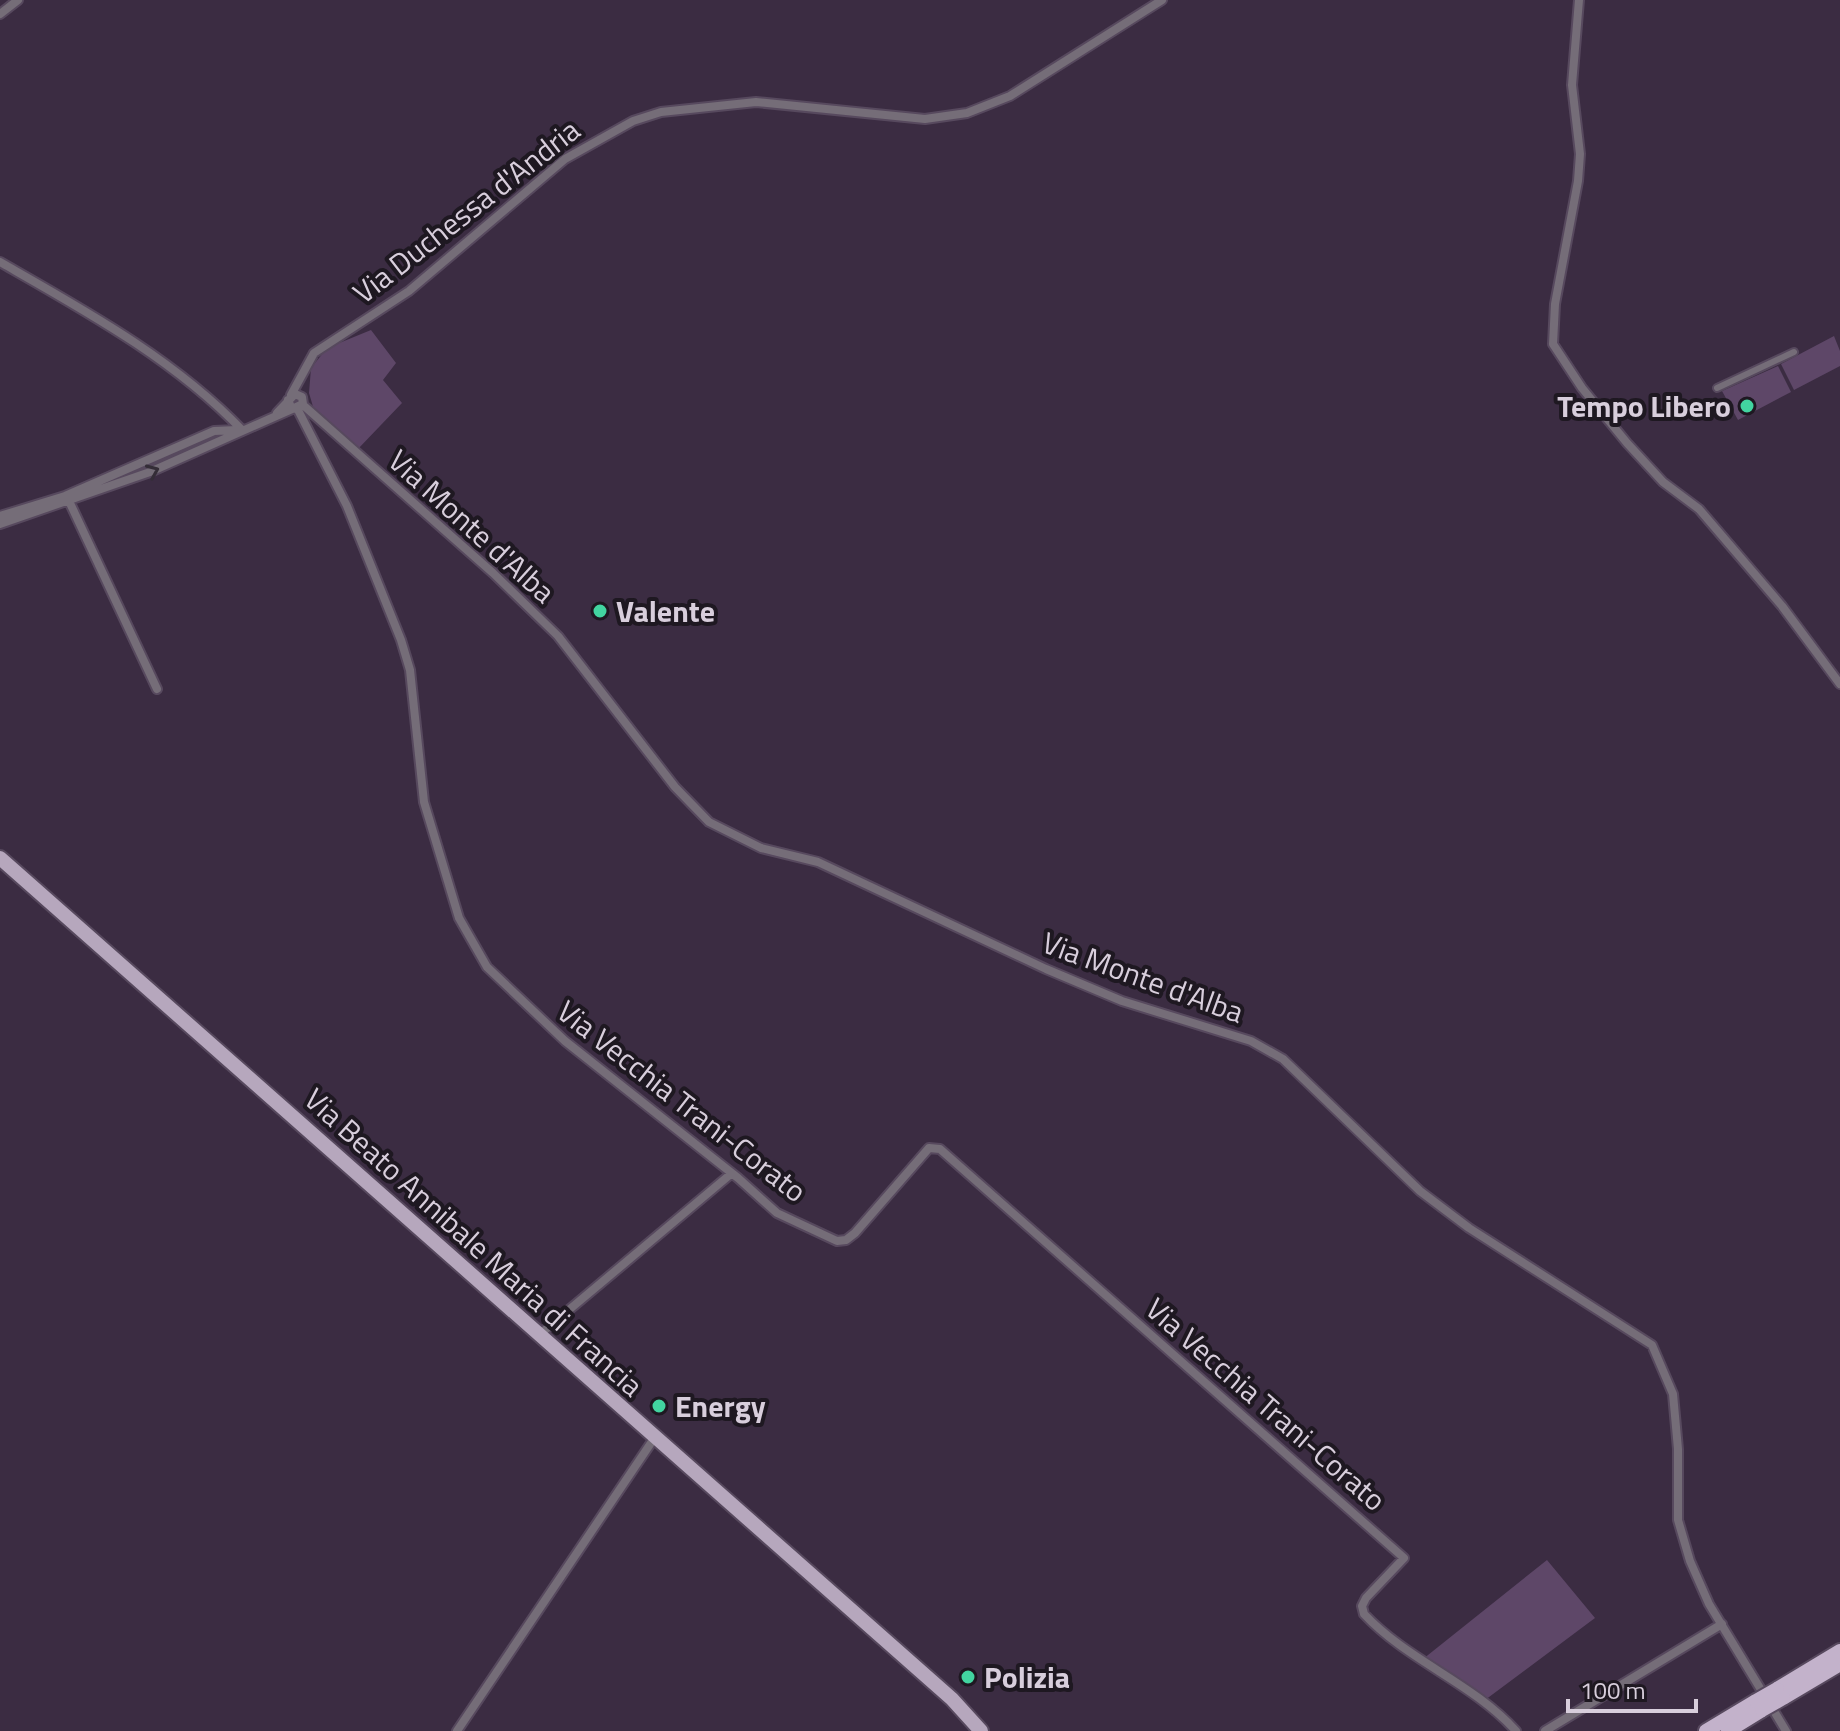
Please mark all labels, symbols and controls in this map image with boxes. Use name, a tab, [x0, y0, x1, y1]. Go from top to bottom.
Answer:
street label: Via Duchessa d'Andria	[343, 107, 589, 315]
place label: Tempo Libero	[1557, 383, 1731, 429]
marker: Tempo Libero	[1738, 397, 1756, 415]
street label: Via Monte d'Alba	[378, 438, 566, 614]
one-way arrow	[145, 464, 159, 480]
place label: Valente	[616, 588, 715, 634]
marker: Valente	[591, 602, 609, 620]
street label: Via Monte d'Alba	[1036, 919, 1250, 1035]
street label: Via Vecchia Trani-Corato	[547, 989, 817, 1213]
street label: Via Beato Annibale Maria di Francia	[294, 1077, 654, 1407]
street label: Via Vecchia Trani-Corato	[1136, 1286, 1396, 1522]
place label: Energy	[675, 1383, 766, 1429]
marker: Energy	[650, 1397, 668, 1415]
place label: Polizia	[984, 1654, 1070, 1700]
scale bar	[1568, 1663, 1696, 1713]
marker: Polizia	[959, 1668, 977, 1686]
text: 100 m	[1580, 1672, 1646, 1708]

